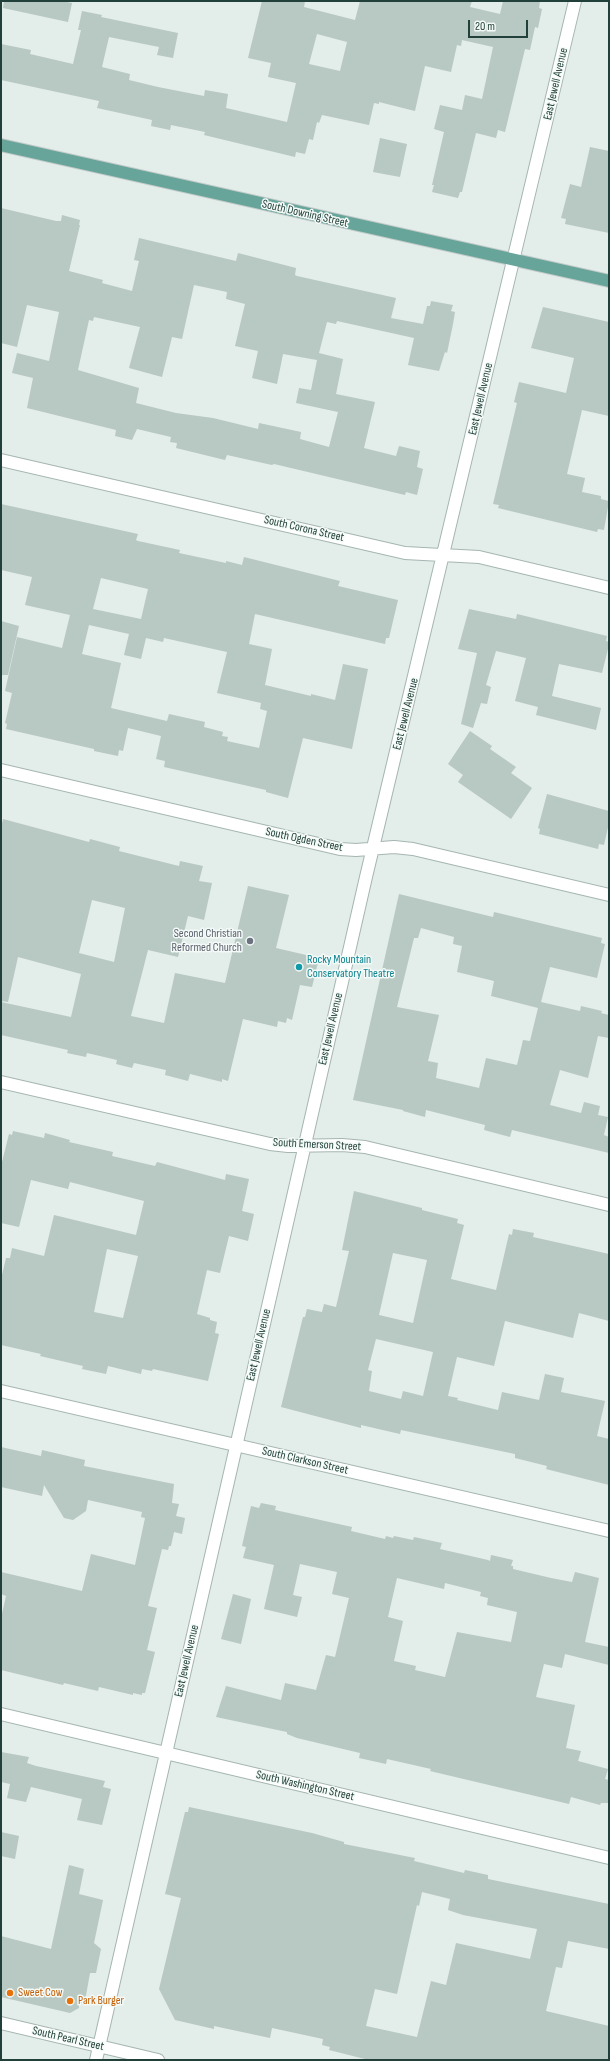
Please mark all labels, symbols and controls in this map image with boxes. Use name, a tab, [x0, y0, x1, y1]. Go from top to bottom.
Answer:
scale bar	[470, 12, 530, 38]
text: 20 m	[475, 19, 495, 34]
street label: East Jewell Avenue	[541, 46, 571, 122]
street label: South Downing Street	[261, 197, 349, 231]
street label: East Jewell Avenue	[466, 361, 496, 437]
street label: South Corona Street	[263, 513, 345, 545]
street label: East Jewell Avenue	[390, 676, 422, 752]
street label: South Ogden Street	[264, 825, 344, 855]
place label: Second Christian Reformed Church	[172, 927, 242, 955]
marker: Second Christian Reformed Church	[245, 936, 255, 946]
place label: Rocky Mountain Conservatory Theatre	[307, 953, 394, 981]
marker: Rocky Mountain Conservatory Theatre	[294, 962, 304, 972]
street label: East Jewell Avenue	[316, 991, 346, 1067]
street label: South Emerson Street	[273, 1136, 361, 1154]
street label: East Jewell Avenue	[244, 1307, 274, 1383]
street label: South Clarkson Street	[260, 1444, 350, 1478]
street label: East Jewell Avenue	[172, 1623, 202, 1699]
street label: South Washington Street	[254, 1768, 356, 1804]
place label: Sweet Cow	[18, 1986, 62, 2000]
marker: Sweet Cow	[5, 1988, 15, 1998]
place label: Park Burger	[78, 1994, 124, 2008]
marker: Park Burger	[65, 1996, 75, 2006]
street label: South Pearl Street	[31, 2024, 105, 2054]

